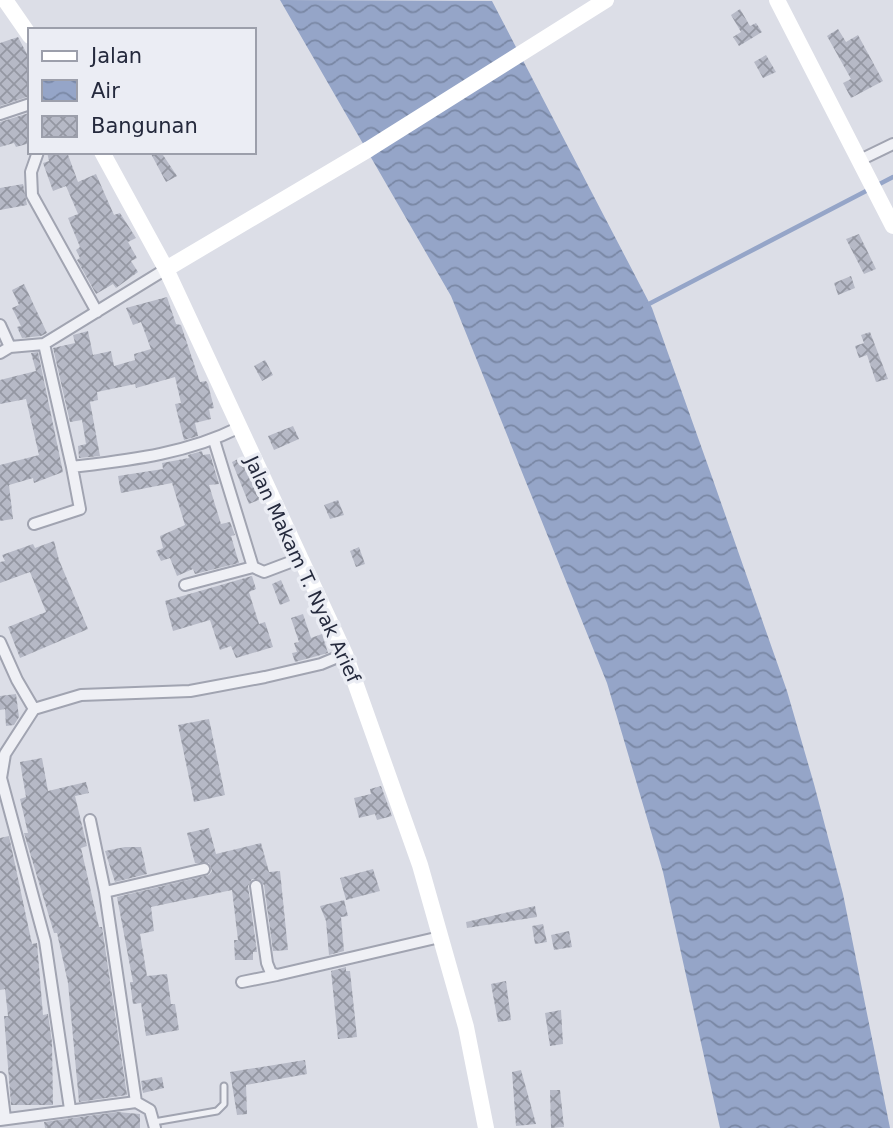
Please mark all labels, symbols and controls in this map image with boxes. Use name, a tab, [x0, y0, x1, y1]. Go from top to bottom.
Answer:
legend	[28, 28, 256, 154]
text: Jalan	[89, 44, 142, 68]
text: Air	[91, 79, 120, 103]
text: Bangunan	[91, 114, 198, 138]
street label: Jalan Makam T. Nyak Arief	[240, 451, 366, 687]

